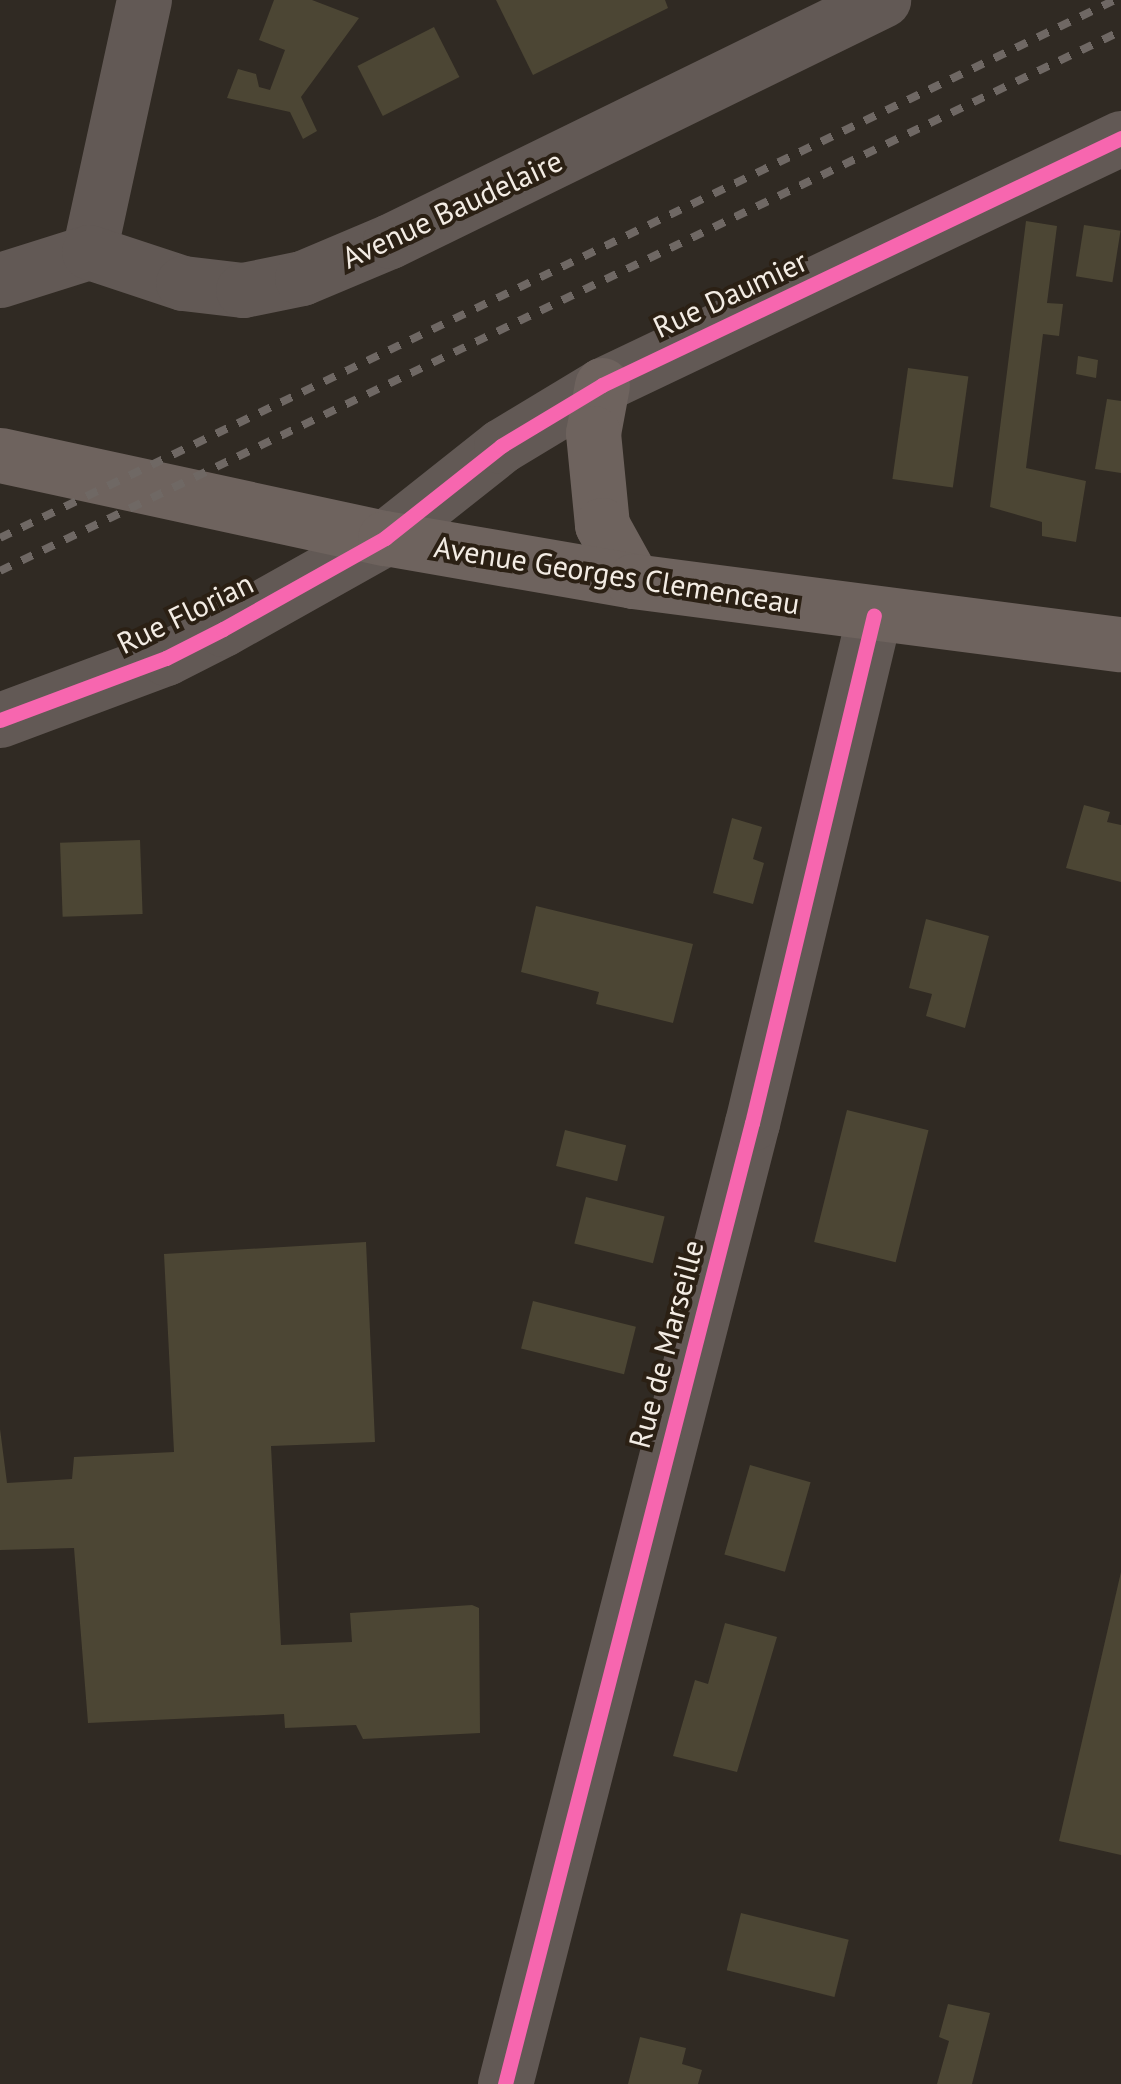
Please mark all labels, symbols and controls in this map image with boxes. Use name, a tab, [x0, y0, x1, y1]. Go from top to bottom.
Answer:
street label: Avenue Baudelaire	[336, 142, 568, 276]
street label: Rue Daumier	[647, 243, 813, 345]
street label: Avenue Georges Clemenceau	[432, 528, 802, 622]
street label: Rue Florian	[111, 565, 259, 661]
street label: Rue de Marseille	[621, 1236, 711, 1452]

